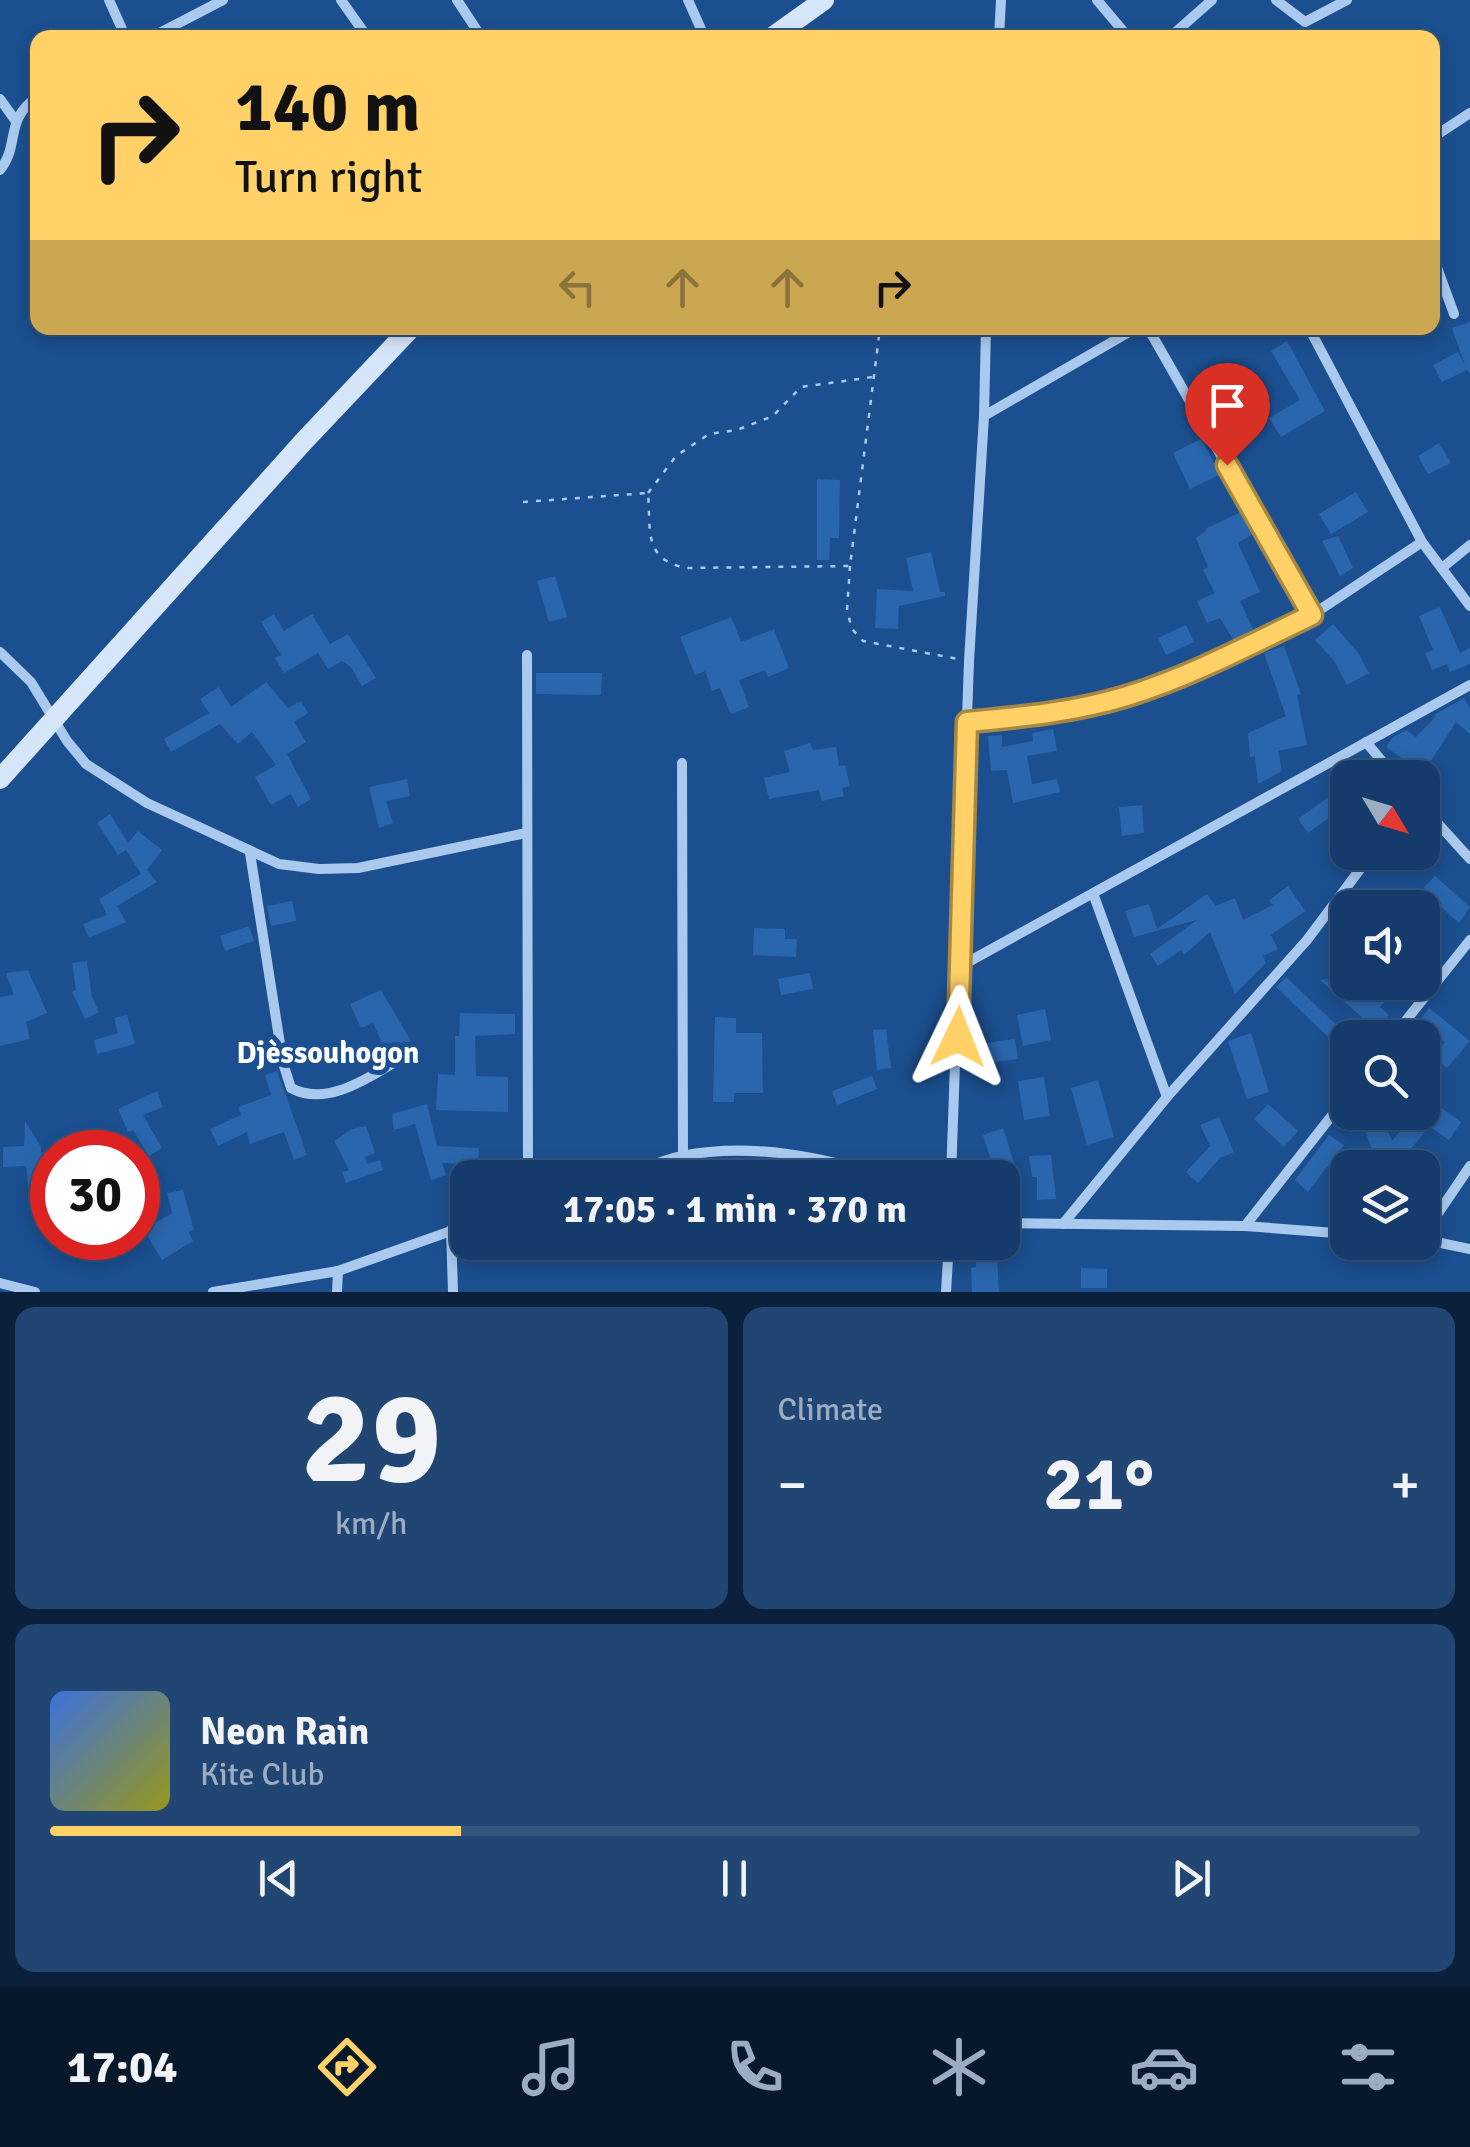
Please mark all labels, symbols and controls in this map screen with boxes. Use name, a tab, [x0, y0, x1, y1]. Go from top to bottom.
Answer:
text: 140 m	[235, 64, 420, 150]
icon: right	[70, 70, 200, 200]
text: Turn right	[235, 150, 423, 205]
icon: left	[550, 260, 605, 315]
icon: ahead	[655, 260, 710, 315]
icon: ahead	[760, 260, 815, 315]
icon: right	[865, 260, 920, 315]
pin	[1185, 363, 1270, 466]
icon: arrive	[1200, 378, 1255, 433]
north arrow	[1330, 760, 1440, 870]
map controls	[1330, 760, 1440, 1260]
button: sound	[1330, 890, 1440, 1000]
position arrow	[906, 985, 1010, 1089]
button: search	[1330, 1020, 1440, 1130]
district label: Djèssouhogon	[237, 1035, 419, 1072]
speed limit sign: 30	[30, 1130, 160, 1260]
button: layers	[1330, 1150, 1440, 1260]
text: 17:05 · 1 min · 370 m	[563, 1186, 907, 1233]
text: 29	[301, 1359, 441, 1519]
text: Climate	[778, 1390, 883, 1429]
text: 21°	[1043, 1438, 1154, 1531]
text: −	[778, 1451, 807, 1519]
text: +	[1390, 1451, 1420, 1519]
text: km/h	[335, 1504, 407, 1543]
text: Neon Rain	[200, 1708, 369, 1755]
text: Kite Club	[200, 1755, 324, 1794]
icon: previous	[251, 1851, 306, 1906]
icon: pause	[707, 1851, 762, 1906]
icon: next	[1164, 1851, 1219, 1906]
icon: directions	[312, 2032, 382, 2102]
icon: music	[516, 2032, 586, 2102]
icon: phone	[720, 2032, 790, 2102]
icon: climate	[924, 2032, 994, 2102]
icon: car	[1129, 2032, 1199, 2102]
icon: filters	[1333, 2032, 1403, 2102]
text: 17:04	[67, 2040, 178, 2095]

